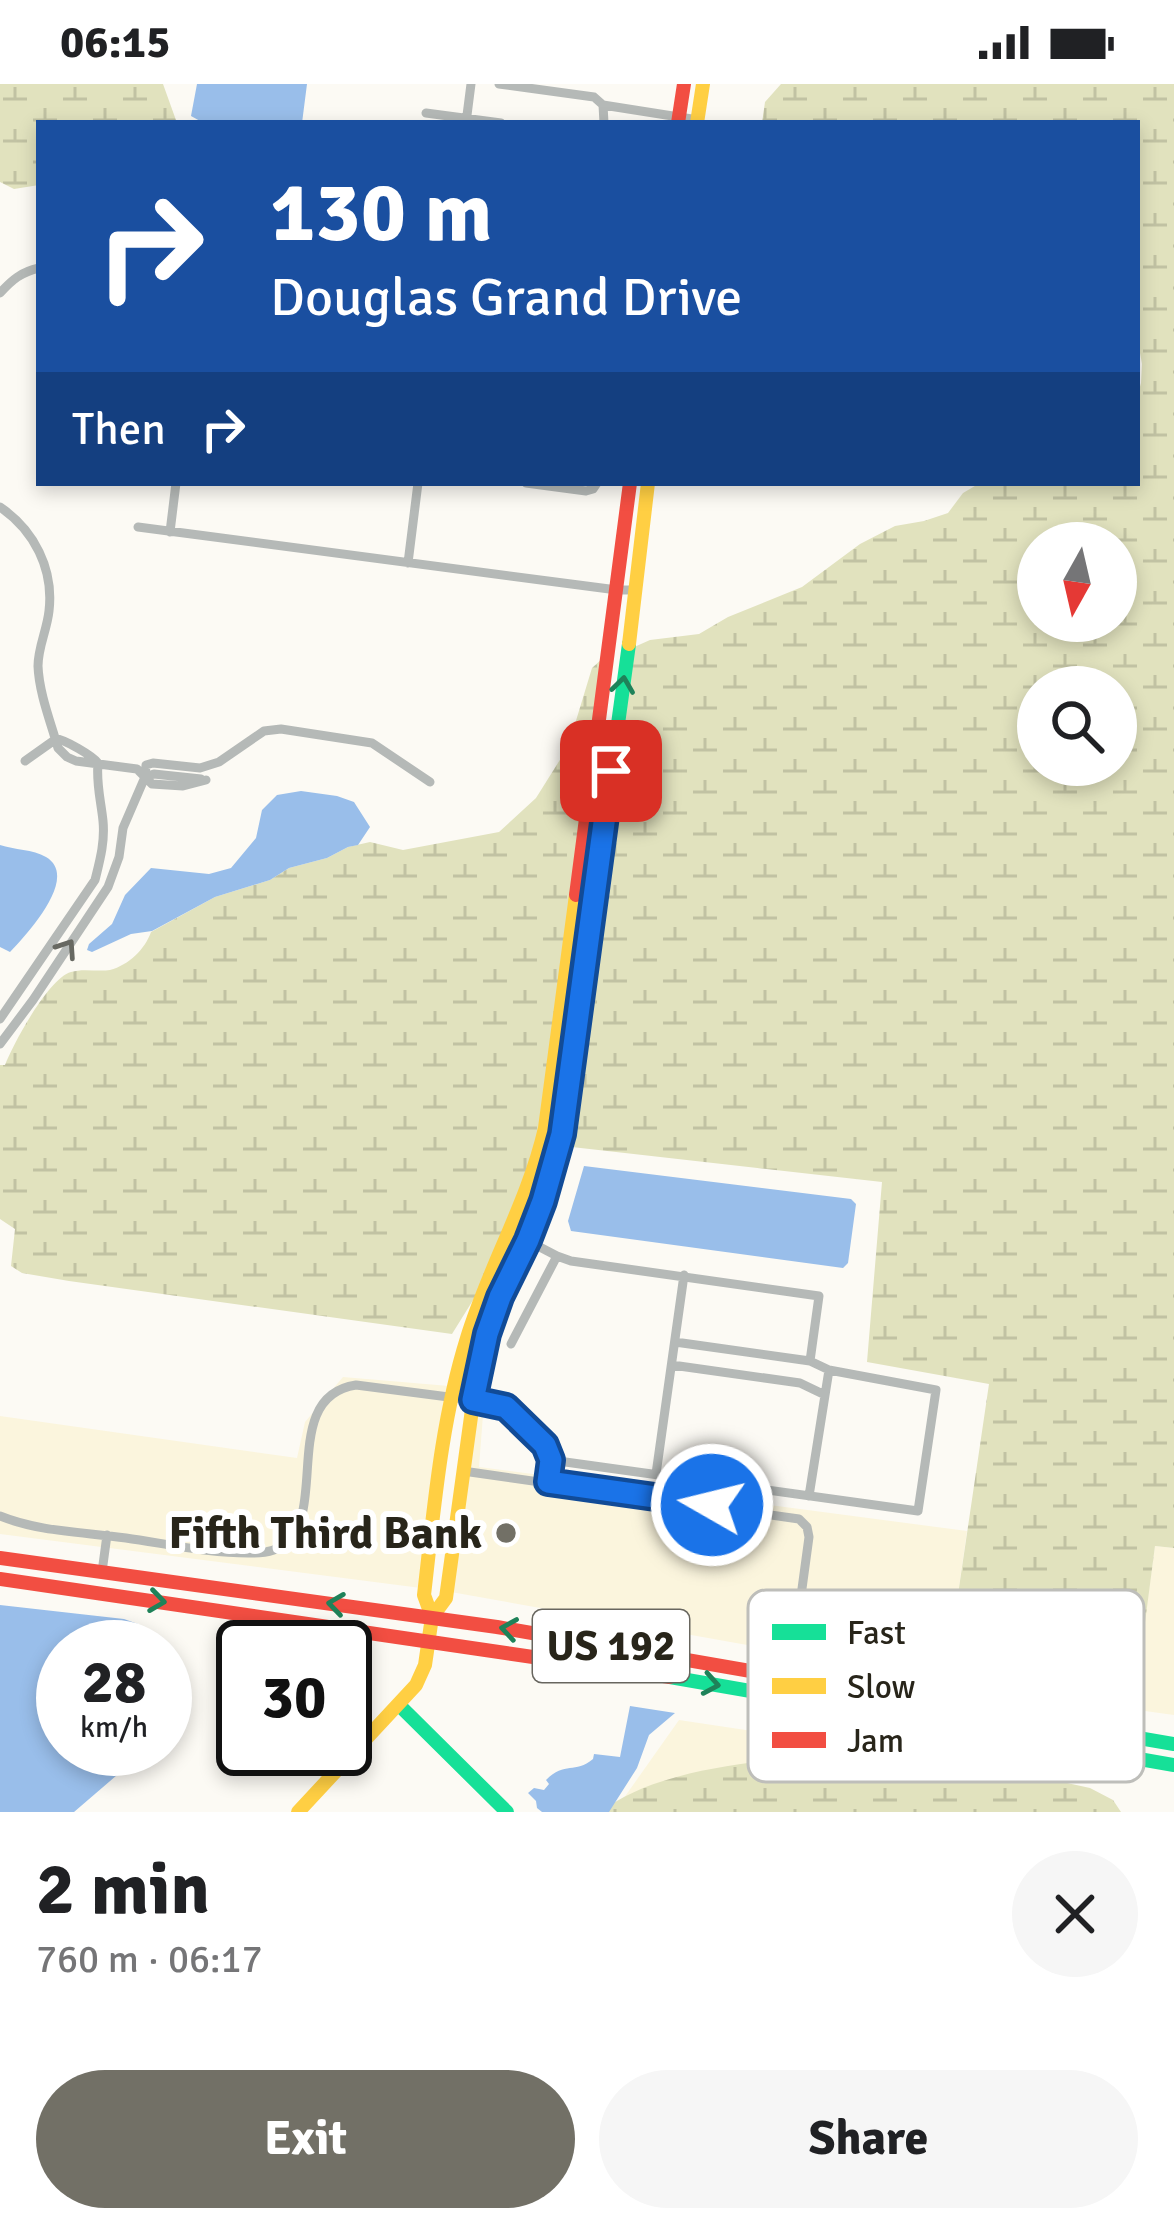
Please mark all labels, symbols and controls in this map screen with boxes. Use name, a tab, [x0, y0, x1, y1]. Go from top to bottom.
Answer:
text: 06:15	[60, 15, 170, 70]
text: 130 m	[270, 161, 492, 265]
icon: right	[72, 168, 228, 324]
text: Douglas Grand Drive	[270, 264, 742, 331]
icon: right	[190, 396, 256, 462]
text: Then	[72, 402, 166, 457]
north arrow	[1017, 522, 1137, 642]
map controls	[1017, 522, 1137, 786]
button: search	[1017, 666, 1137, 786]
one-way arrow	[609, 676, 635, 695]
pin	[560, 720, 662, 822]
icon: arrive	[578, 738, 644, 804]
one-way arrow	[53, 940, 75, 962]
position arrow	[649, 1442, 775, 1568]
place label: Fifth Third Bank	[168, 1506, 482, 1561]
marker: Fifth Third Bank	[493, 1520, 519, 1546]
one-way arrow	[148, 1588, 167, 1614]
legend	[748, 1590, 1144, 1782]
one-way arrow	[327, 1591, 346, 1617]
road number: US 192	[533, 1610, 689, 1682]
text: Fast	[847, 1613, 906, 1654]
one-way arrow	[499, 1617, 519, 1643]
speed limit sign: 30	[216, 1620, 372, 1776]
text: 28	[82, 1646, 146, 1720]
text: Slow	[847, 1667, 916, 1708]
one-way arrow	[701, 1671, 721, 1696]
text: km/h	[80, 1709, 148, 1746]
text: Jam	[847, 1721, 904, 1762]
text: 2 min	[36, 1845, 210, 1934]
button: close	[1012, 1851, 1138, 1977]
text: 760 m · 06:17	[36, 1935, 263, 1983]
button: Exit	[36, 2070, 575, 2208]
button: Share	[599, 2070, 1138, 2208]

